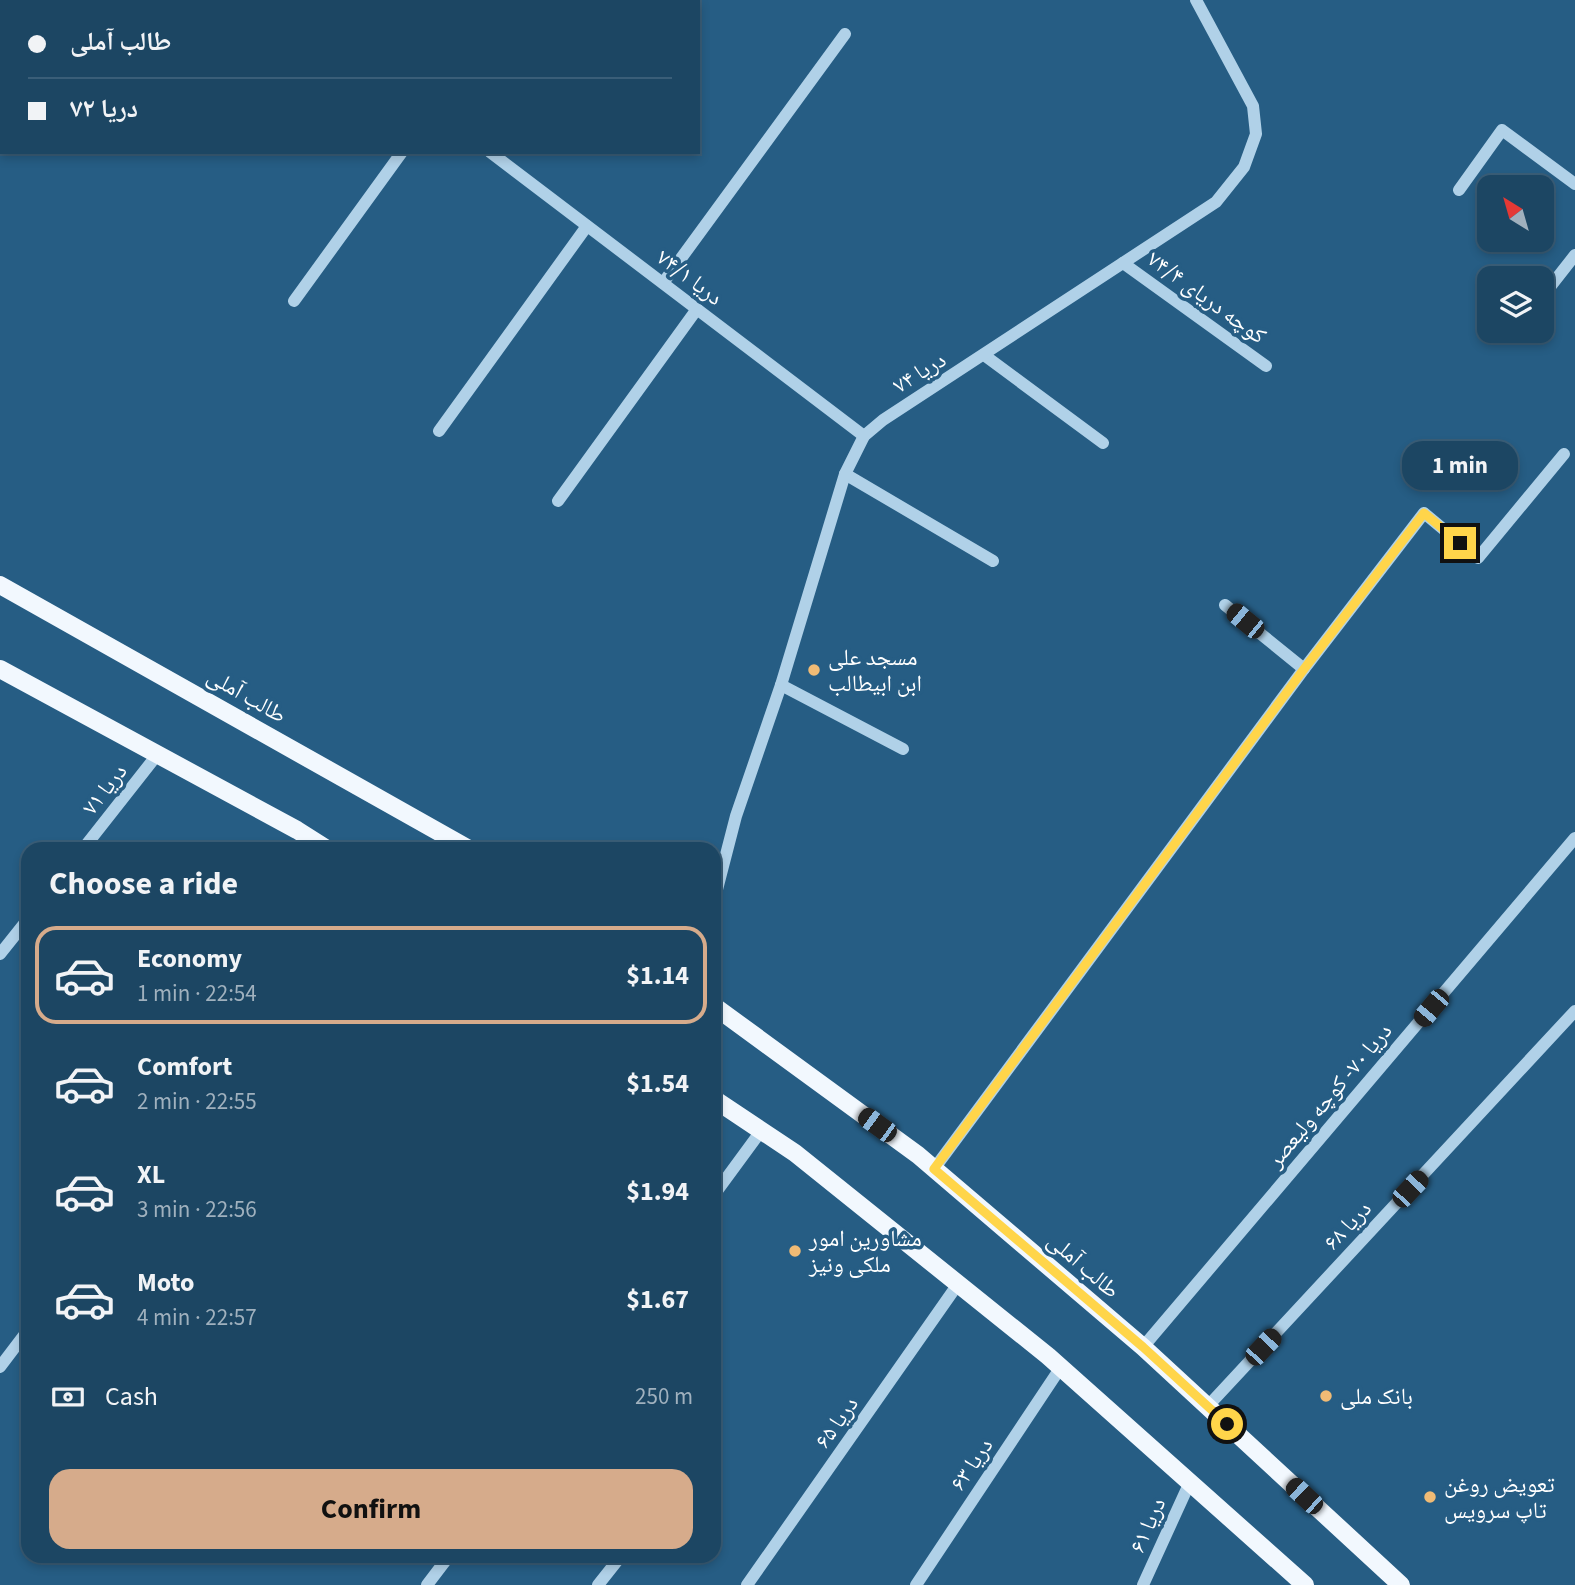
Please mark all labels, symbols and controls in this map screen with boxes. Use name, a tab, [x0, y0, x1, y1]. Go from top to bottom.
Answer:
text: طالب آملی	[70, 23, 172, 60]
text: دریا ۷۲	[70, 90, 138, 127]
north arrow	[1477, 175, 1554, 252]
map controls	[1477, 175, 1554, 343]
street label: دریا ۷۴/۱	[650, 241, 730, 313]
street label: کوچه دریای ۷۴/۴	[1140, 243, 1273, 352]
button: layers	[1477, 266, 1554, 343]
street label: دریا ۷۴	[886, 343, 952, 402]
callout: 1 min	[1402, 442, 1518, 490]
text: 1 min	[1432, 449, 1488, 482]
route end	[1444, 527, 1476, 559]
car	[1223, 600, 1268, 642]
place label: مسجد علی ابن ابیطالب	[828, 641, 922, 700]
street label: طالب آملی	[201, 659, 293, 731]
marker: مسجد علی ابن ابیطالب	[806, 662, 822, 678]
street label: دریا ۷۱	[74, 757, 135, 822]
text: Choose a ride	[49, 861, 238, 907]
text: Economy	[137, 940, 242, 977]
icon: car	[53, 944, 116, 1007]
text: $1.14	[626, 957, 689, 994]
text: 1 min · 22:54	[137, 977, 257, 1010]
car	[1410, 985, 1453, 1031]
street label: دریا ۷۰- کوچه ولیعصر	[1258, 1016, 1400, 1176]
text: Comfort	[137, 1048, 232, 1085]
icon: car	[53, 1052, 116, 1115]
text: $1.54	[626, 1065, 689, 1102]
text: 2 min · 22:55	[137, 1085, 257, 1118]
car	[854, 1104, 901, 1146]
text: XL	[137, 1156, 165, 1193]
icon: car	[53, 1160, 116, 1223]
car	[1388, 1166, 1433, 1212]
text: $1.94	[626, 1173, 689, 1210]
text: 3 min · 22:56	[137, 1193, 257, 1226]
street label: دریا ۶۸	[1316, 1193, 1379, 1258]
place label: مشاورین امور ملکی ونیز	[808, 1222, 922, 1281]
street label: طالب آملی	[1040, 1224, 1127, 1306]
marker: مشاورین امور ملکی ونیز	[787, 1243, 803, 1259]
text: Moto	[137, 1264, 194, 1301]
icon: car	[53, 1268, 116, 1331]
text: $1.67	[626, 1281, 689, 1318]
text: 4 min · 22:57	[137, 1301, 257, 1334]
car	[1241, 1324, 1286, 1370]
icon: cash	[49, 1378, 87, 1416]
text: Cash	[105, 1378, 158, 1415]
text: 250 m	[635, 1380, 693, 1413]
place label: بانک ملی	[1340, 1380, 1413, 1413]
marker: بانک ملی	[1318, 1388, 1334, 1404]
street label: دریا ۶۵	[806, 1389, 866, 1455]
route start	[1211, 1408, 1243, 1440]
street label: دریا ۶۳	[942, 1431, 1001, 1497]
place label: تعویض روغن تاپ سرویس	[1444, 1468, 1555, 1527]
button: Confirm	[49, 1469, 693, 1549]
car	[1282, 1474, 1327, 1518]
marker: تعویض روغن تاپ سرویس	[1422, 1489, 1438, 1505]
street label: دریا ۶۱	[1121, 1492, 1174, 1558]

